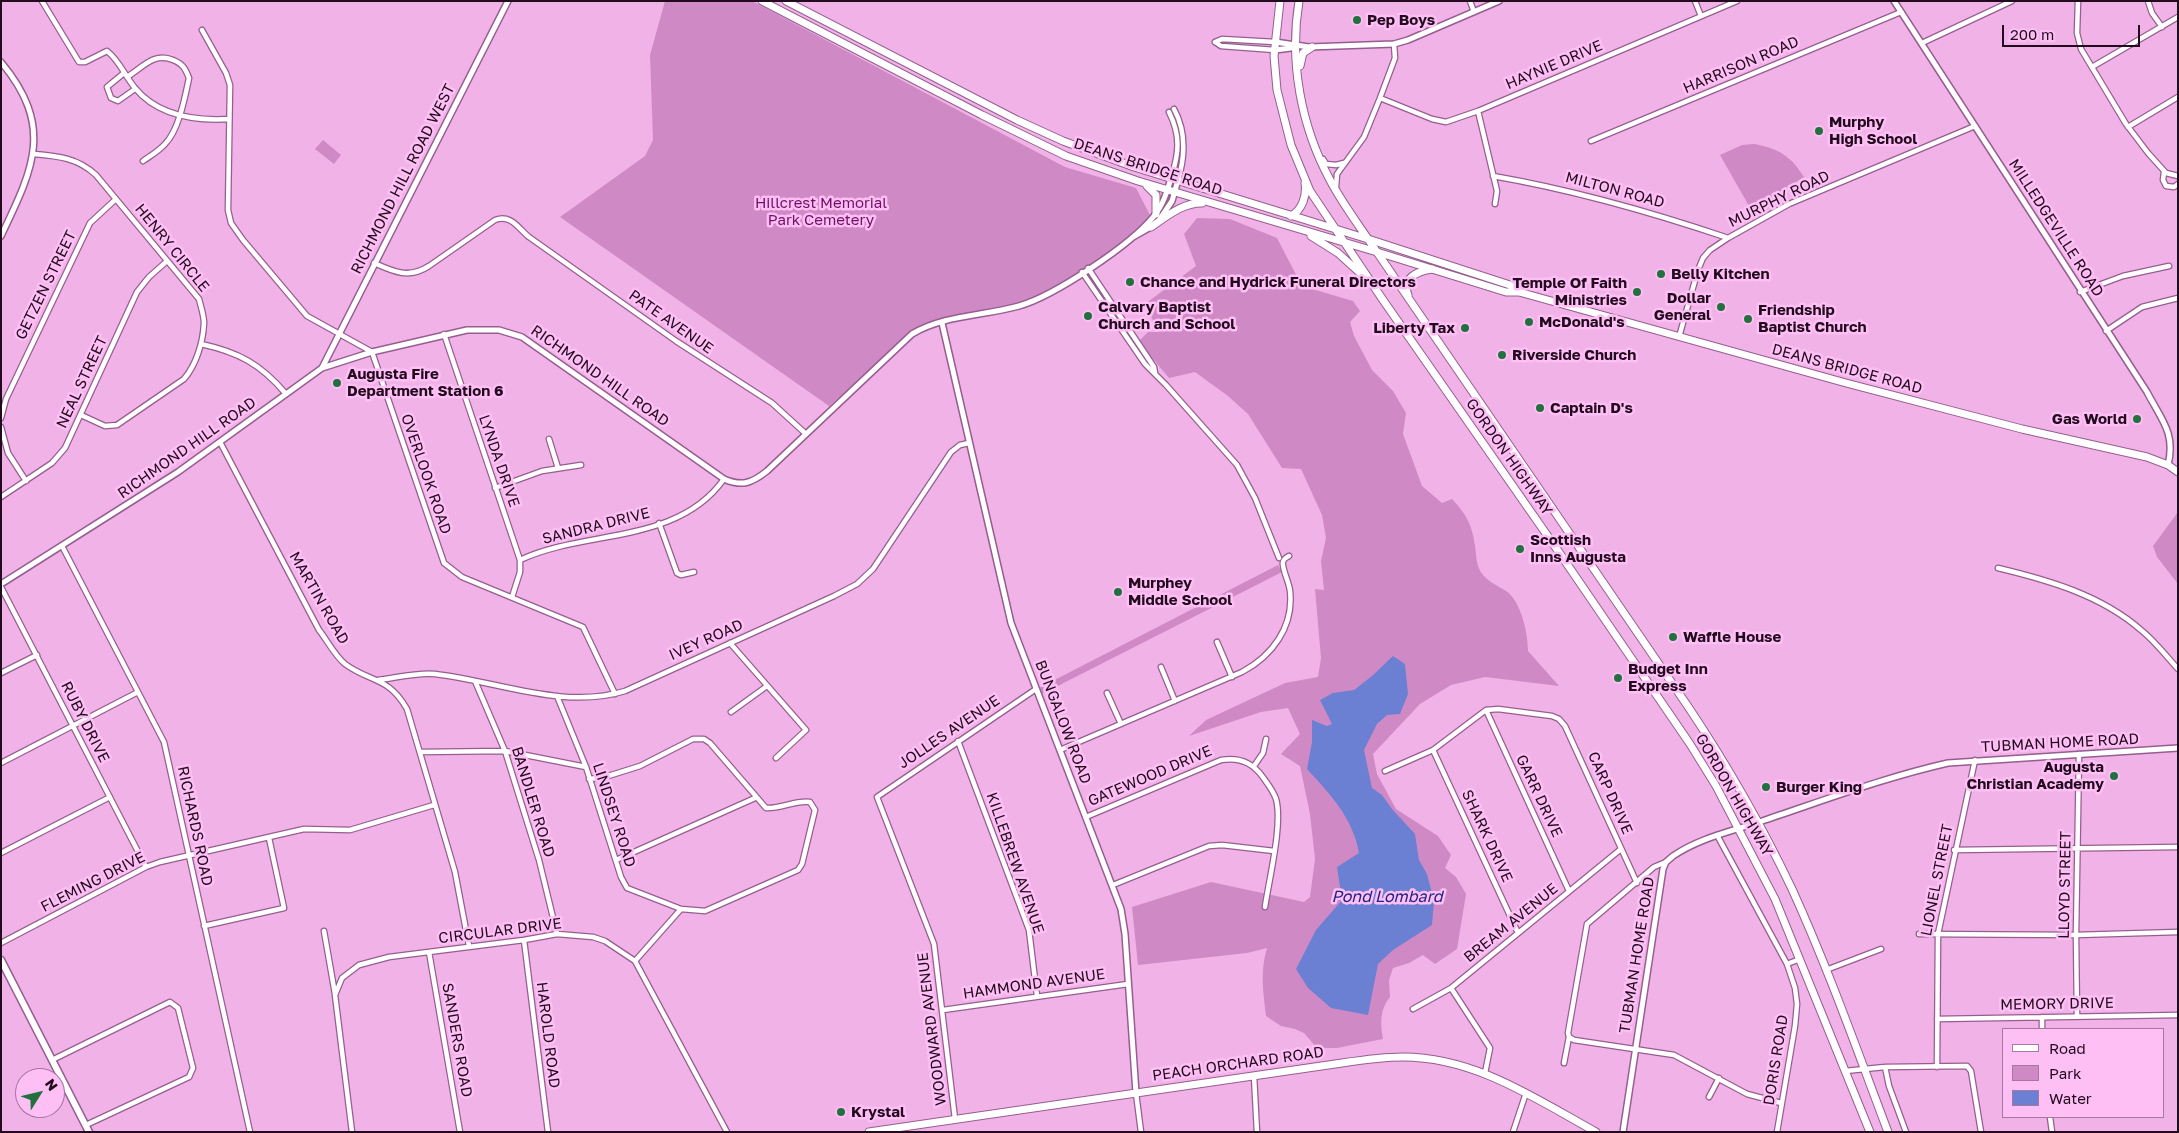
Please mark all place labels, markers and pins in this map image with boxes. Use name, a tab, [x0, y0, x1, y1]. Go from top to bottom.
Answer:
place label: Pep Boys	[1367, 11, 1435, 29]
marker: Pep Boys	[1351, 14, 1363, 26]
place label: Murphy High School	[1829, 113, 1917, 148]
marker: Murphy High School	[1813, 125, 1825, 137]
place label: Belly Kitchen	[1671, 265, 1770, 283]
marker: Belly Kitchen	[1655, 268, 1667, 280]
place label: Chance and Hydrick Funeral Directors	[1140, 273, 1416, 291]
place label: Temple Of Faith Ministries	[1512, 274, 1627, 309]
marker: Chance and Hydrick Funeral Directors	[1124, 276, 1136, 288]
marker: Temple Of Faith Ministries	[1631, 286, 1643, 298]
place label: Dollar General	[1654, 289, 1711, 324]
place label: Calvary Baptist Church and School	[1098, 298, 1235, 333]
marker: Dollar General	[1715, 301, 1727, 313]
place label: Friendship Baptist Church	[1758, 301, 1867, 336]
marker: Calvary Baptist Church and School	[1082, 310, 1094, 322]
place label: McDonald's	[1539, 313, 1625, 331]
marker: Friendship Baptist Church	[1742, 313, 1754, 325]
marker: McDonald's	[1523, 316, 1535, 328]
place label: Liberty Tax	[1373, 319, 1455, 337]
marker: Liberty Tax	[1459, 322, 1471, 334]
place label: Riverside Church	[1512, 346, 1636, 364]
marker: Riverside Church	[1496, 349, 1508, 361]
place label: Augusta Fire Department Station 6	[347, 365, 504, 400]
marker: Augusta Fire Department Station 6	[331, 377, 343, 389]
place label: Captain D's	[1550, 399, 1633, 417]
marker: Captain D's	[1534, 402, 1546, 414]
place label: Gas World	[2052, 410, 2127, 428]
marker: Gas World	[2131, 413, 2143, 425]
place label: Scottish Inns Augusta	[1530, 531, 1626, 566]
marker: Scottish Inns Augusta	[1514, 543, 1526, 555]
place label: Murphey Middle School	[1128, 574, 1232, 609]
marker: Murphey Middle School	[1112, 586, 1124, 598]
place label: Waffle House	[1683, 628, 1781, 646]
marker: Waffle House	[1667, 631, 1679, 643]
place label: Budget Inn Express	[1628, 660, 1708, 695]
marker: Budget Inn Express	[1612, 672, 1624, 684]
place label: Augusta Christian Academy	[1967, 758, 2104, 793]
marker: Augusta Christian Academy	[2108, 770, 2120, 782]
place label: Burger King	[1776, 778, 1862, 796]
marker: Burger King	[1760, 781, 1772, 793]
place label: Krystal	[851, 1103, 905, 1121]
marker: Krystal	[835, 1106, 847, 1118]

